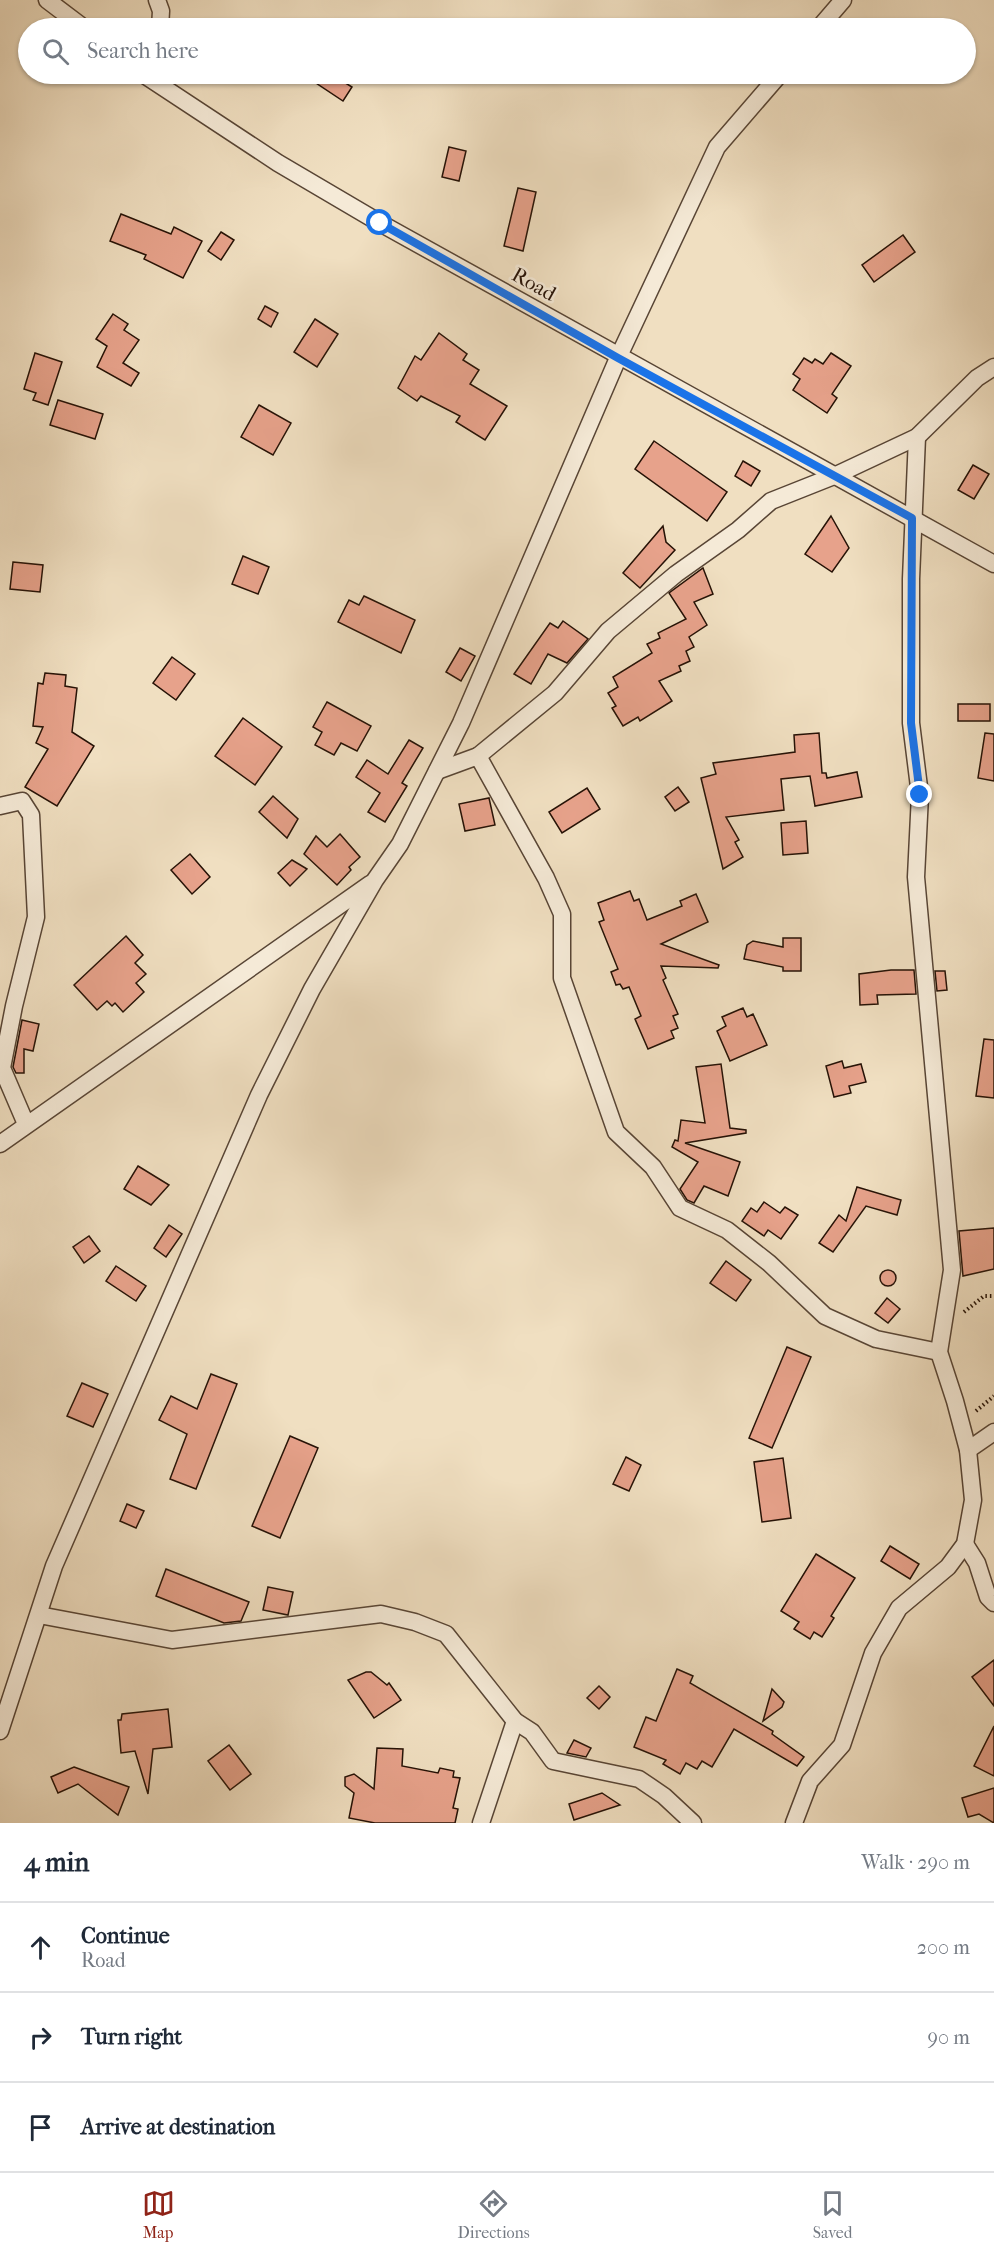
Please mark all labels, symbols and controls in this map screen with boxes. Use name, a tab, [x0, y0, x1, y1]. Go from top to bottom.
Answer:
search box	[18, 18, 976, 84]
icon: search	[39, 35, 72, 68]
text: Search here	[87, 38, 199, 64]
route start	[366, 209, 392, 235]
street label: Road	[508, 262, 561, 306]
route end	[906, 781, 932, 807]
text: 4 min	[24, 1847, 89, 1878]
text: Walk · 290 m	[861, 1851, 970, 1874]
text: Continue	[81, 1923, 170, 1949]
icon: ahead	[24, 1931, 57, 1964]
text: 200 m	[917, 1936, 970, 1959]
text: Road	[81, 1949, 126, 1972]
icon: right	[24, 2021, 57, 2054]
text: Turn right	[81, 2024, 182, 2050]
text: 90 m	[928, 2026, 970, 2049]
icon: arrive	[24, 2111, 57, 2144]
text: Arrive at destination	[81, 2114, 275, 2140]
tab: Map	[142, 2187, 175, 2242]
tab: Directions	[458, 2187, 530, 2242]
tab: Saved	[813, 2187, 852, 2242]

